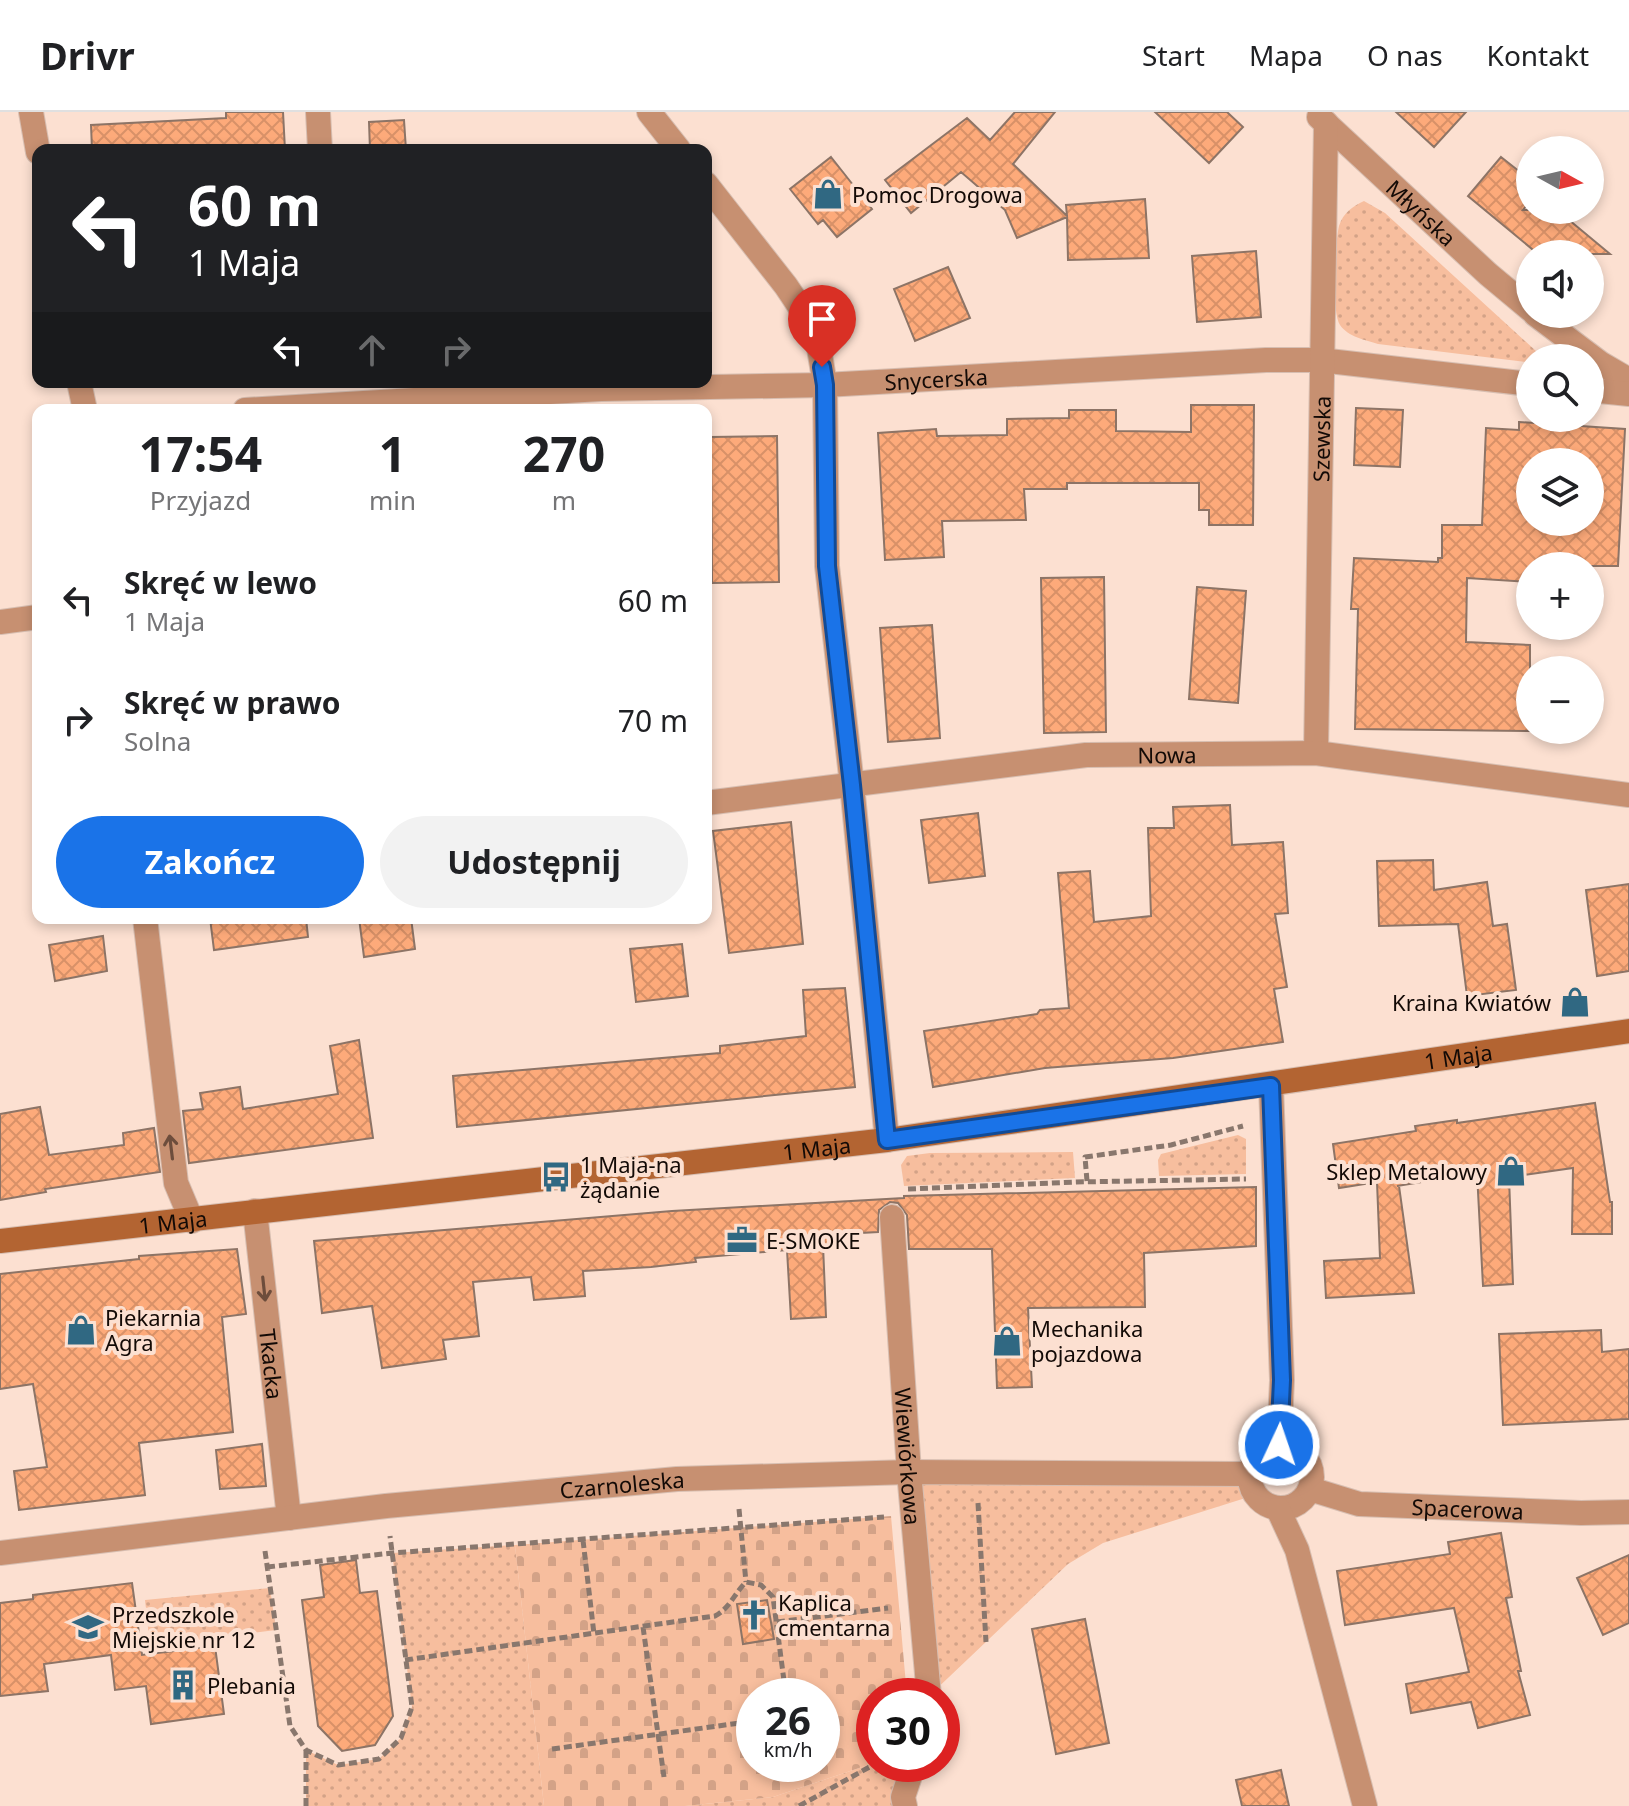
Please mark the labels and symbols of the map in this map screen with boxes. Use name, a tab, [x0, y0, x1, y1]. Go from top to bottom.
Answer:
north arrow	[1516, 136, 1604, 224]
street label: Młyńska	[1380, 172, 1463, 252]
shop icon: Pomoc Drogowa	[811, 177, 845, 211]
place label: Pomoc Drogowa	[852, 179, 1023, 209]
pin	[788, 285, 856, 367]
street label: Snycerska	[884, 361, 989, 397]
street label: Szewska	[1305, 396, 1337, 482]
street label: Nowa	[1137, 739, 1197, 770]
shop icon: Kraina Kwiatów	[1558, 985, 1592, 1019]
place label: Kraina Kwiatów	[1392, 987, 1552, 1017]
street label: 1 Maja	[1422, 1036, 1494, 1076]
street label: 1 Maja	[781, 1129, 853, 1167]
one-way arrow	[164, 1134, 179, 1161]
place label: 1 Maja-na żądanie	[580, 1149, 682, 1204]
shop icon: Sklep Metalowy	[1494, 1154, 1528, 1188]
place label: Sklep Metalowy	[1326, 1156, 1488, 1186]
bus stop icon: 1 Maja-na żądanie	[539, 1160, 573, 1194]
street label: 1 Maja	[137, 1203, 209, 1240]
office icon: E-SMOKE	[725, 1223, 759, 1257]
place label: E-SMOKE	[766, 1225, 860, 1255]
one-way arrow	[256, 1275, 271, 1302]
place label: Piekarnia Agra	[105, 1302, 201, 1357]
shop icon: Piekarnia Agra	[64, 1313, 98, 1347]
place label: Mechanika pojazdowa	[1031, 1313, 1143, 1368]
shop icon: Mechanika pojazdowa	[990, 1324, 1024, 1358]
street label: Tkacka	[253, 1327, 291, 1401]
street label: Wiewiórkowa	[888, 1387, 929, 1526]
position arrow	[1237, 1403, 1321, 1487]
street label: Czarnoleska	[558, 1464, 685, 1505]
street label: Spacerowa	[1411, 1491, 1524, 1526]
place label: Kaplica cmentarna	[778, 1587, 890, 1642]
church icon: Kaplica cmentarna	[737, 1598, 771, 1632]
place label: Przedszkole Miejskie nr 12	[112, 1599, 255, 1654]
school or university icon: Przedszkole Miejskie nr 12	[71, 1610, 105, 1644]
building icon: Plebania	[166, 1668, 200, 1702]
place label: Plebania	[207, 1670, 296, 1700]
speed limit sign: 30	[856, 1678, 960, 1782]

